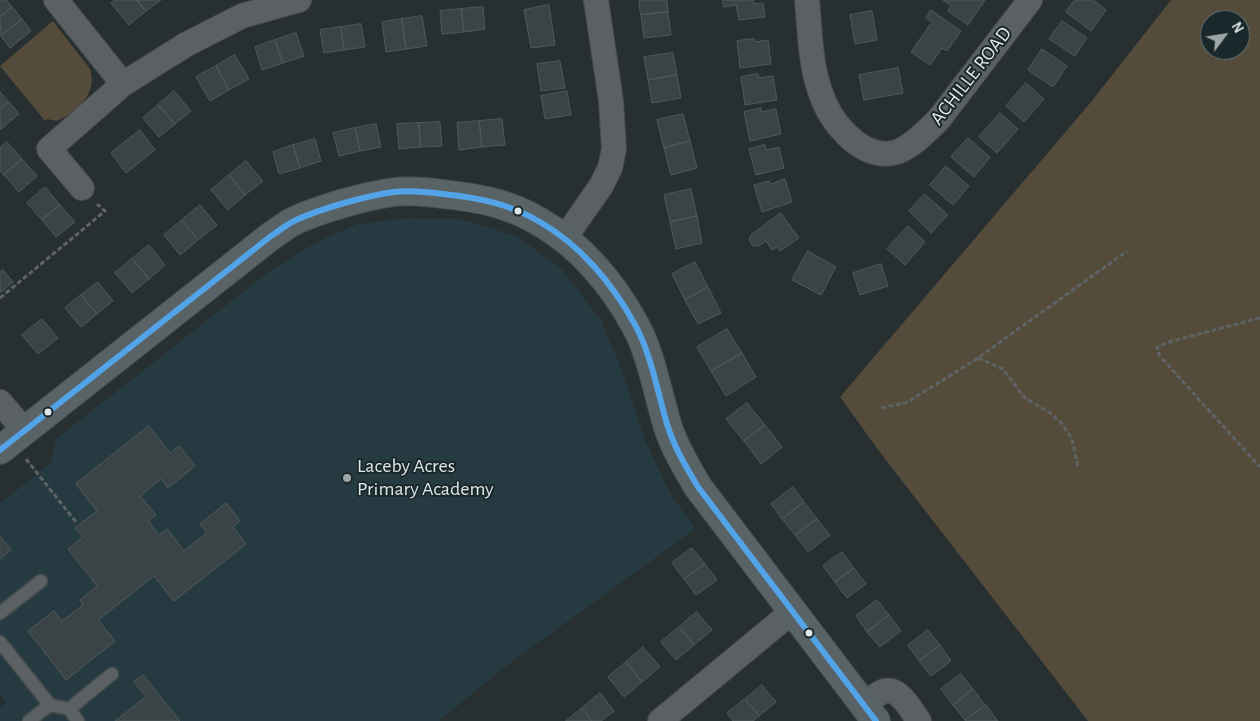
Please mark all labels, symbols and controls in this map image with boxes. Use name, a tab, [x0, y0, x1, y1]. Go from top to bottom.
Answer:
north arrow	[1200, 10, 1250, 60]
text: N	[1228, 20, 1246, 36]
street label: ACHILLE ROAD	[925, 22, 1017, 130]
unlabelled marker	[513, 206, 523, 216]
unlabelled marker	[43, 407, 53, 417]
place label: Laceby Acres Primary Academy	[357, 454, 494, 501]
marker: Laceby Acres Primary Academy	[341, 472, 353, 484]
unlabelled marker	[804, 628, 814, 638]

